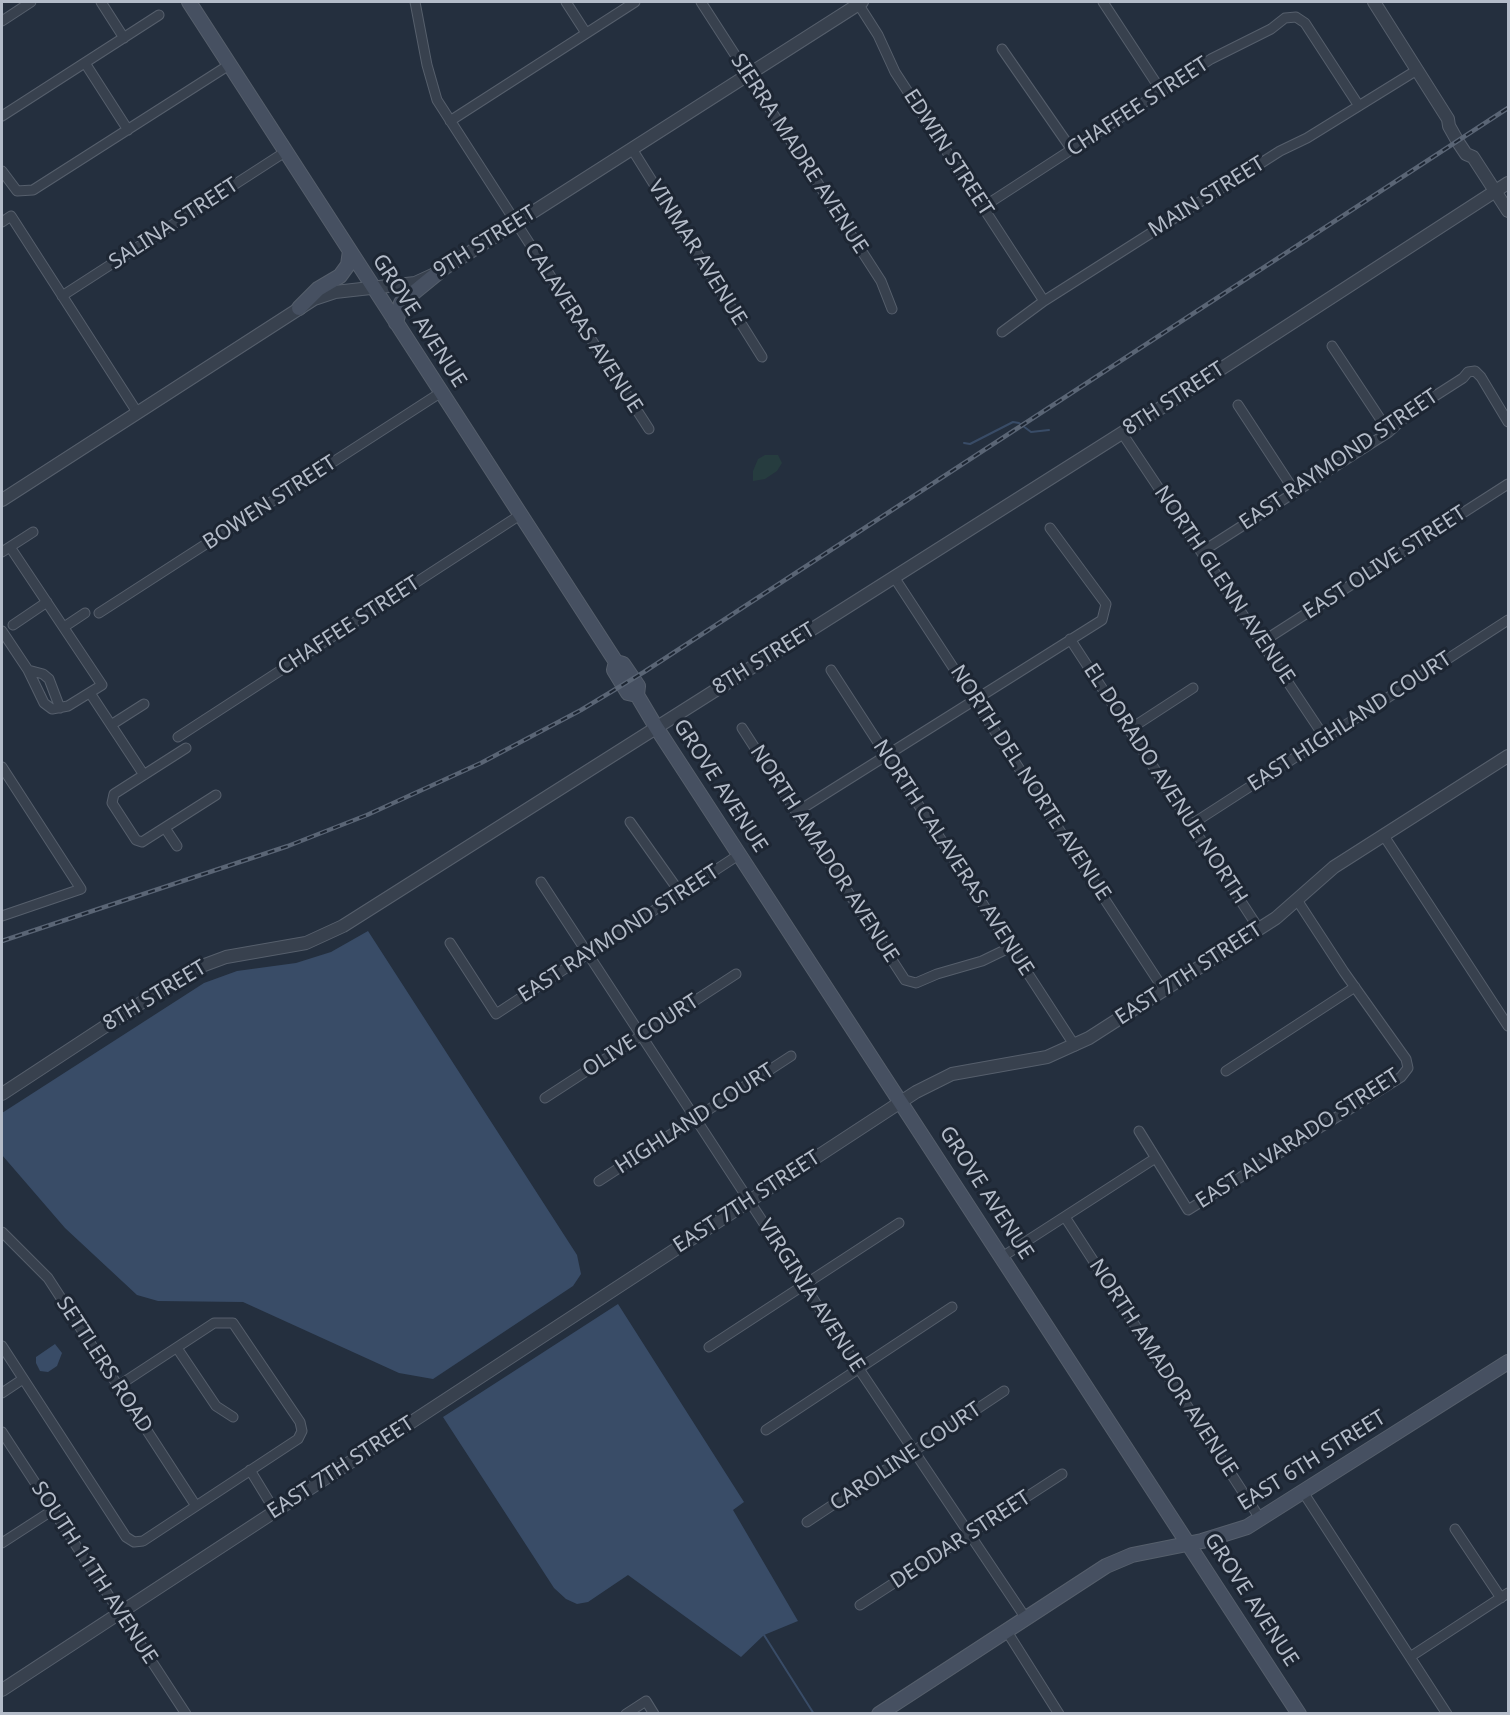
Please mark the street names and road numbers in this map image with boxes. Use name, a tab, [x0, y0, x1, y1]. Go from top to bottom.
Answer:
street label: SIERRA MADRE AVENUE	[725, 49, 873, 259]
street label: CHAFFEE STREET	[1062, 52, 1214, 162]
street label: EDWIN STREET	[898, 85, 998, 221]
street label: MAIN STREET	[1144, 151, 1270, 243]
street label: SALINA STREET	[105, 173, 243, 275]
street label: VINMAR AVENUE	[642, 176, 752, 330]
street label: 9TH STREET	[429, 201, 541, 283]
street label: CALAVERAS AVENUE	[519, 238, 647, 418]
street label: GROVE AVENUE	[366, 250, 472, 392]
street label: 8TH STREET	[1118, 357, 1230, 441]
street label: EAST RAYMOND STREET	[1235, 384, 1443, 536]
street label: BOWEN STREET	[199, 451, 341, 555]
street label: NORTH GLENN AVENUE	[1148, 481, 1300, 689]
street label: EAST OLIVE STREET	[1299, 501, 1471, 625]
street label: CHAFFEE STREET	[273, 571, 425, 681]
street label: 8TH STREET	[708, 618, 820, 700]
street label: EAST HIGHLAND COURT	[1243, 647, 1457, 797]
street label: EL DORADO AVENUE NORTH	[1078, 659, 1252, 909]
street label: NORTH DEL NORTE AVENUE	[944, 661, 1116, 905]
street label: GROVE AVENUE	[667, 715, 773, 857]
street label: NORTH CALAVERAS AVENUE	[867, 735, 1039, 981]
street label: NORTH AMADOR AVENUE	[744, 741, 904, 967]
street label: EAST RAYMOND STREET	[514, 860, 724, 1008]
street label: EAST 7TH STREET	[1111, 917, 1267, 1031]
street label: 8TH STREET	[99, 955, 211, 1037]
street label: OLIVE COURT	[578, 989, 704, 1083]
street label: HIGHLAND COURT	[611, 1058, 779, 1180]
street label: EAST ALVARADO STREET	[1191, 1064, 1405, 1214]
street label: GROVE AVENUE	[933, 1122, 1039, 1264]
street label: EAST 7TH STREET	[669, 1145, 825, 1259]
street label: VIRGINIA AVENUE	[752, 1215, 870, 1377]
street label: NORTH AMADOR AVENUE	[1083, 1255, 1243, 1481]
street label: SETTLERS ROAD	[51, 1292, 157, 1438]
street label: CAROLINE COURT	[826, 1397, 986, 1517]
street label: EAST 6TH STREET	[1233, 1405, 1391, 1517]
street label: EAST 7TH STREET	[263, 1411, 419, 1525]
street label: SOUTH 11TH AVENUE	[26, 1477, 162, 1669]
street label: DEODAR STREET	[886, 1485, 1036, 1595]
street label: GROVE AVENUE	[1198, 1529, 1304, 1671]

